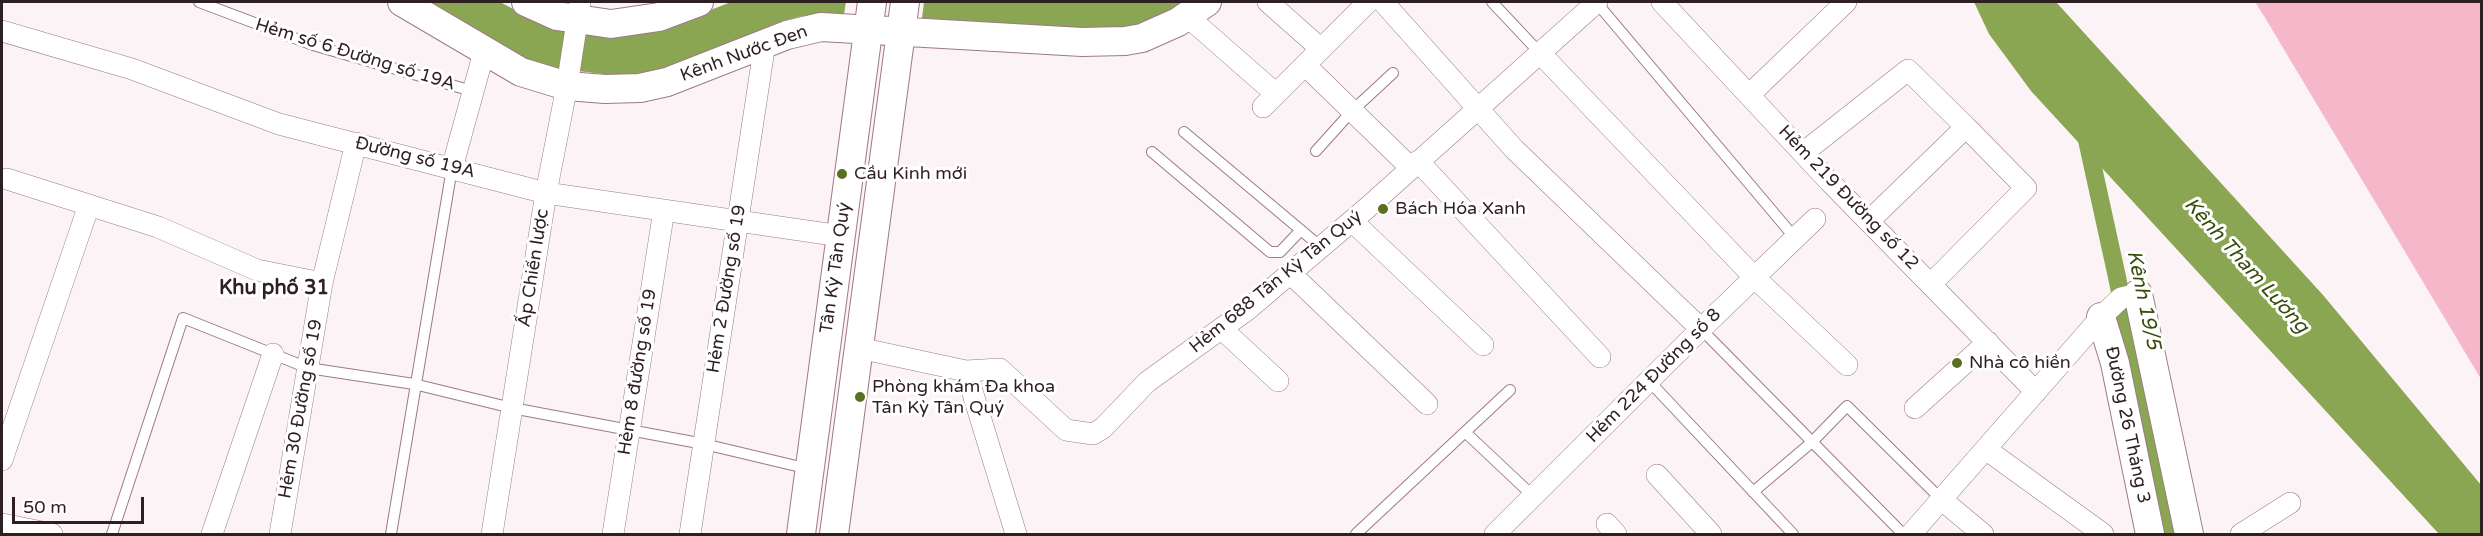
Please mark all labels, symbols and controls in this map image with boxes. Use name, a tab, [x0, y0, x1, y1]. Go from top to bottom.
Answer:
street label: Hẻm số 6 Đường số 19A	[252, 14, 458, 96]
street label: Kênh Nước Đen	[677, 21, 811, 87]
street label: Hẻm 219 Đường số 12	[1773, 121, 1923, 275]
street label: Đường số 19A	[353, 133, 477, 183]
place label: Cầu Kinh mới	[854, 163, 967, 185]
marker: Cầu Kinh mới	[835, 167, 849, 181]
water label: Kênh Tham Lương	[2179, 193, 2313, 339]
place label: Bách Hóa Xanh	[1395, 198, 1526, 220]
street label: Tân Kỳ Tân Quý	[816, 201, 856, 335]
marker: Bách Hóa Xanh	[1376, 202, 1390, 216]
street label: Hẻm 2 Đường số 19	[703, 203, 751, 375]
street label: Hẻm 688 Tân Kỳ Tân Quý	[1186, 206, 1366, 358]
street label: Ấp Chiến lược	[514, 207, 554, 329]
water label: Kênh 19/5	[2121, 248, 2165, 352]
district label: Khu phố 31	[219, 277, 329, 301]
street label: Hẻm 8 đường số 19	[614, 287, 662, 457]
street label: Hẻm 224 Đường số 8	[1582, 304, 1726, 448]
street label: Hẻm 30 Đường số 19	[275, 318, 327, 500]
street label: Đường 26 Tháng 3	[2100, 344, 2154, 506]
place label: Nhà cô hiền	[1969, 352, 2071, 374]
marker: Nhà cô hiền	[1950, 356, 1964, 370]
place label: Phòng khám Đa khoa Tân Kỳ Tân Quý	[872, 376, 1055, 418]
marker: Phòng khám Đa khoa Tân Kỳ Tân Quý	[853, 390, 867, 404]
scale bar	[15, 485, 147, 523]
text: 50 m	[23, 496, 67, 518]

